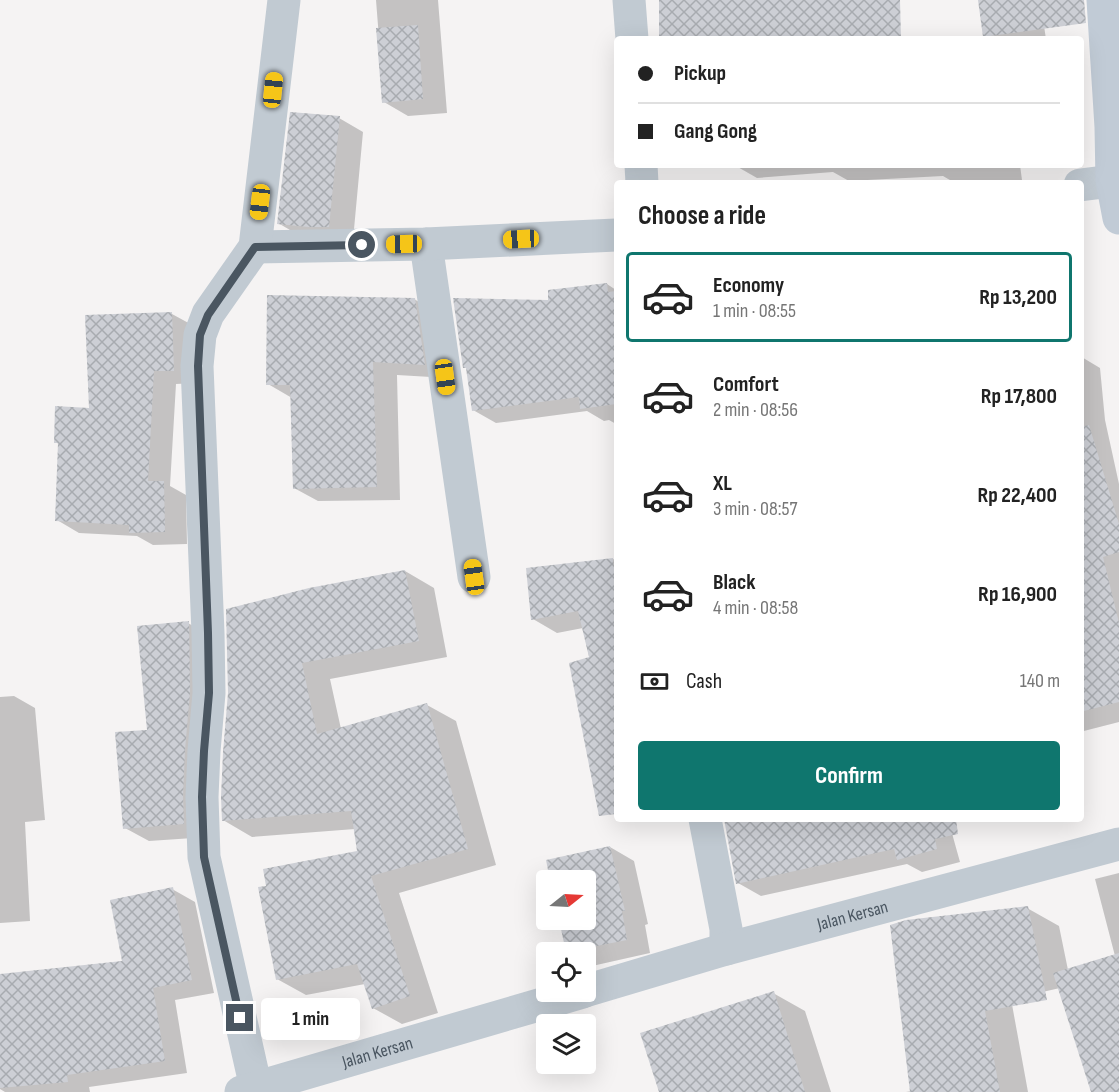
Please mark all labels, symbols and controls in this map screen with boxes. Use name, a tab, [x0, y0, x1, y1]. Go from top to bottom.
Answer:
text: Pickup	[674, 60, 726, 87]
car	[262, 71, 284, 109]
text: Gang Gong	[674, 118, 757, 145]
car	[249, 183, 271, 221]
text: Choose a ride	[638, 200, 766, 232]
car	[503, 229, 539, 249]
route start	[348, 231, 375, 258]
car	[386, 235, 422, 253]
icon: car	[641, 270, 695, 324]
text: Economy	[713, 272, 784, 299]
text: Rp 13,200	[979, 284, 1057, 311]
text: 1 min · 08:55	[713, 299, 796, 323]
car	[434, 358, 456, 396]
icon: car	[641, 369, 695, 423]
text: Comfort	[713, 371, 779, 398]
text: Rp 17,800	[981, 383, 1057, 410]
text: 2 min · 08:56	[713, 398, 798, 422]
icon: car	[641, 468, 695, 522]
text: XL	[713, 470, 732, 497]
text: Rp 22,400	[978, 482, 1057, 509]
text: 3 min · 08:57	[713, 497, 797, 521]
car	[463, 558, 485, 596]
icon: car	[641, 567, 695, 621]
text: Black	[713, 569, 755, 596]
text: Rp 16,900	[978, 581, 1057, 608]
text: 4 min · 08:58	[713, 596, 798, 620]
icon: cash	[638, 665, 671, 698]
text: Cash	[686, 668, 722, 695]
text: 140 m	[1020, 669, 1060, 693]
button: Confirm	[638, 741, 1060, 810]
north arrow	[536, 870, 596, 930]
map controls	[536, 870, 596, 1074]
street label: Jalan Kersan	[814, 896, 890, 935]
button: locate	[536, 942, 596, 1002]
callout: 1 min	[261, 997, 360, 1039]
route end	[226, 1004, 253, 1031]
text: 1 min	[292, 1007, 329, 1031]
button: layers	[536, 1014, 596, 1074]
street label: Jalan Kersan	[339, 1032, 415, 1073]

